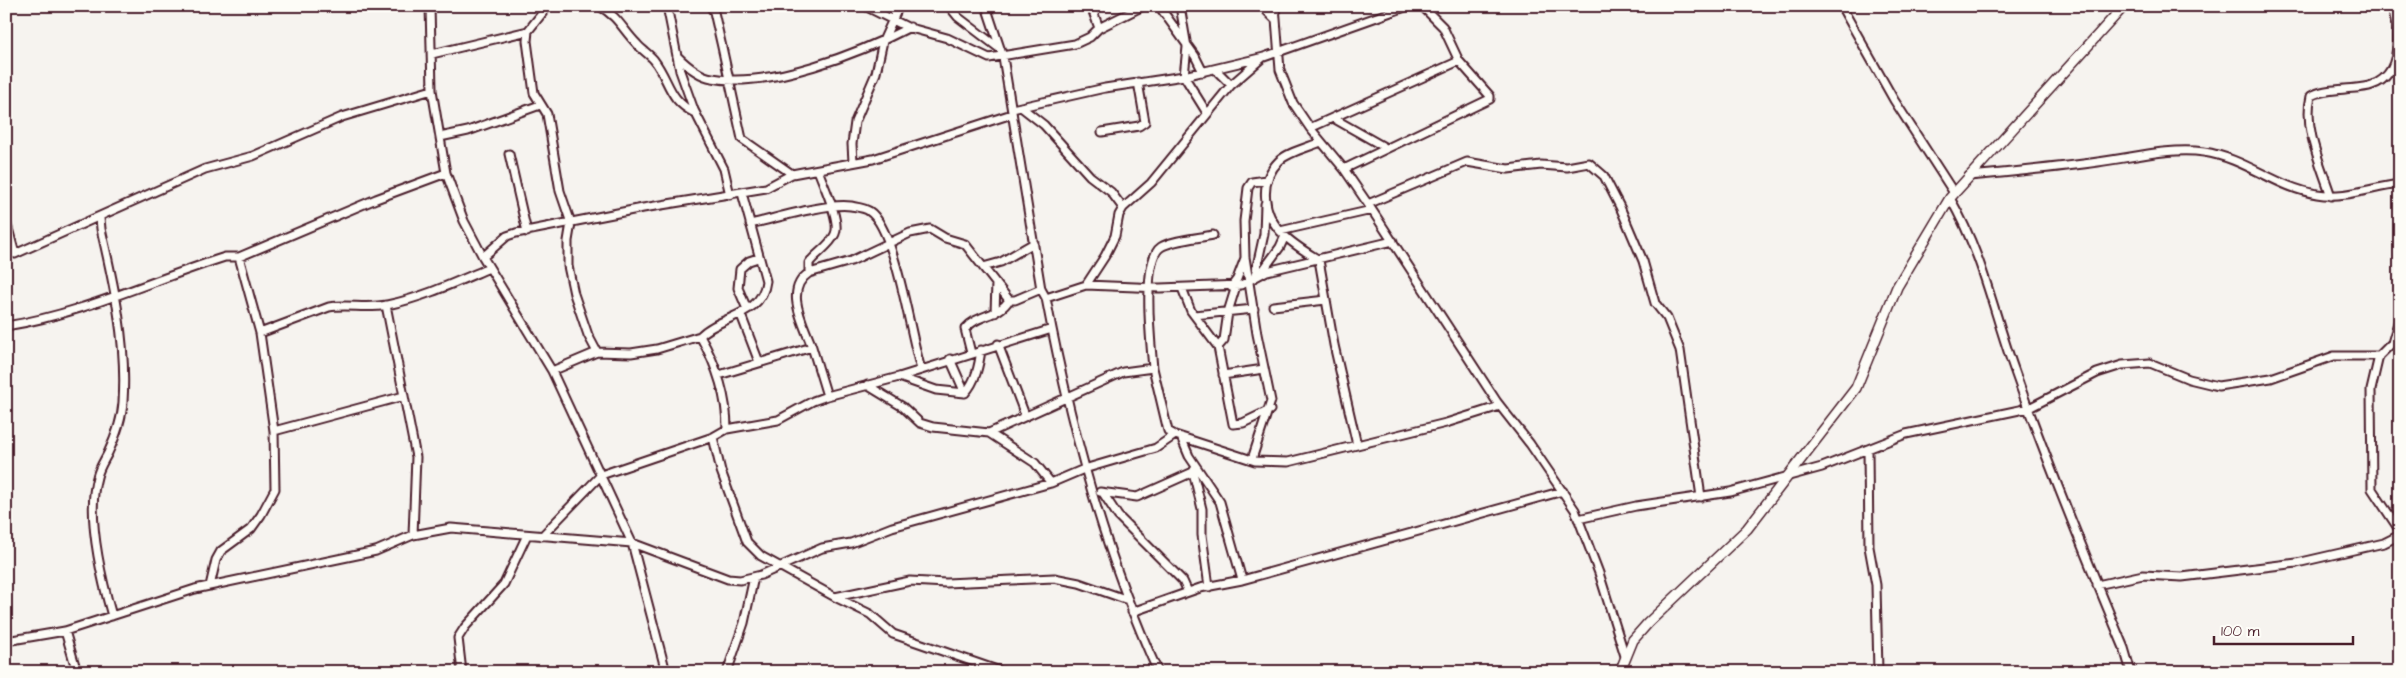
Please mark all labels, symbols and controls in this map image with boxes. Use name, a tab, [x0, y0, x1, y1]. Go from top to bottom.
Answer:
scale bar	[2214, 613, 2352, 645]
text: 100 m	[2221, 621, 2260, 642]

